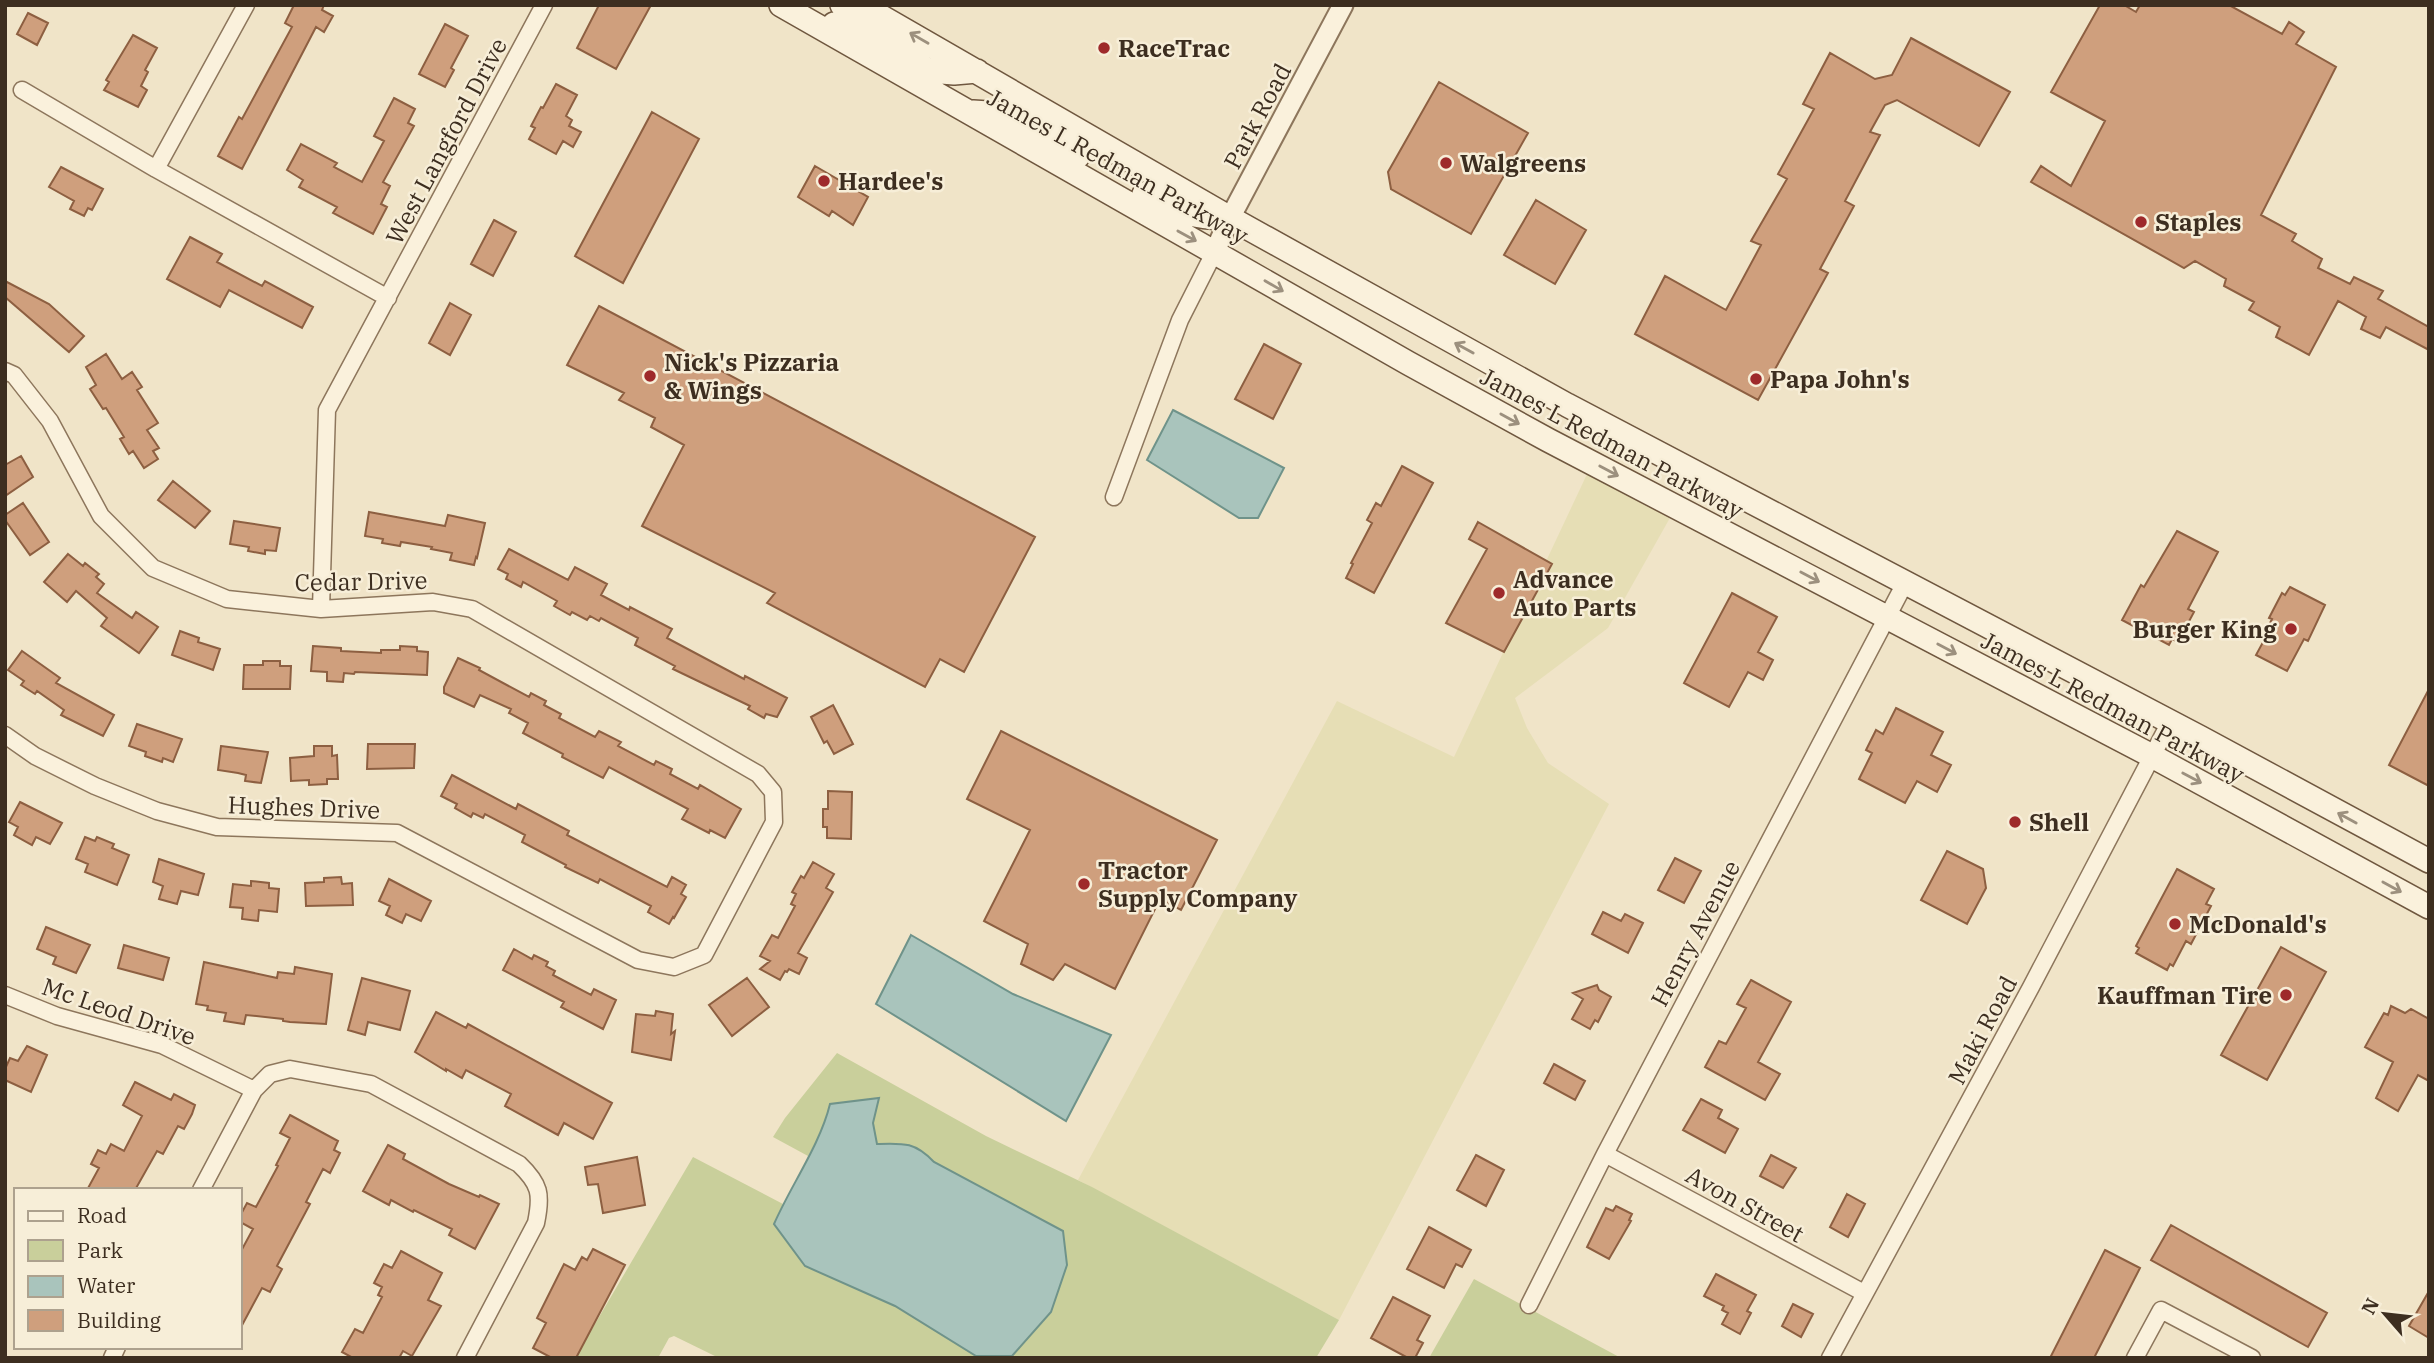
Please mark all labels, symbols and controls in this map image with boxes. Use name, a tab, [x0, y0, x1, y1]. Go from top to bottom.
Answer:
one-way arrow	[909, 31, 930, 44]
street label: West Langford Drive	[378, 32, 514, 250]
place label: RaceTrac	[1118, 32, 1230, 64]
marker: RaceTrac	[1096, 40, 1112, 56]
street label: Park Road	[1216, 58, 1298, 174]
street label: James L Redman Parkway	[982, 81, 1254, 251]
place label: Walgreens	[1460, 147, 1586, 179]
marker: Walgreens	[1438, 155, 1454, 171]
place label: Hardee's	[838, 165, 943, 197]
marker: Hardee's	[816, 173, 832, 189]
place label: Staples	[2155, 206, 2242, 238]
marker: Staples	[2133, 214, 2149, 230]
one-way arrow	[1176, 230, 1197, 243]
one-way arrow	[1264, 279, 1284, 293]
one-way arrow	[1454, 341, 1475, 354]
place label: Nick's Pizzaria & Wings	[664, 346, 840, 406]
street label: James L Redman Parkway	[1475, 360, 1749, 526]
place label: Papa John's	[1770, 363, 1910, 395]
marker: Nick's Pizzaria & Wings	[642, 368, 658, 384]
marker: Papa John's	[1748, 371, 1764, 387]
one-way arrow	[1500, 412, 1520, 426]
one-way arrow	[1598, 465, 1618, 479]
place label: Advance Auto Parts	[1513, 563, 1636, 623]
street label: Cedar Drive	[294, 564, 428, 598]
one-way arrow	[1799, 571, 1820, 584]
marker: Advance Auto Parts	[1491, 585, 1507, 601]
place label: Burger King	[2132, 613, 2277, 645]
marker: Burger King	[2283, 621, 2299, 637]
street label: James L Redman Parkway	[1976, 624, 2250, 790]
one-way arrow	[1937, 642, 1957, 656]
one-way arrow	[2181, 772, 2202, 785]
street label: Hughes Drive	[227, 788, 381, 826]
place label: Shell	[2029, 806, 2089, 838]
one-way arrow	[2337, 811, 2358, 824]
marker: Shell	[2007, 814, 2023, 830]
place label: Tractor Supply Company	[1098, 854, 1298, 914]
street label: Henry Avenue	[1643, 854, 1747, 1012]
marker: Tractor Supply Company	[1076, 876, 1092, 892]
one-way arrow	[2381, 881, 2402, 894]
place label: McDonald's	[2189, 908, 2327, 940]
marker: McDonald's	[2167, 916, 2183, 932]
street label: Mc Leod Drive	[38, 970, 200, 1052]
street label: Maki Road	[1940, 970, 2024, 1090]
place label: Kauffman Tire	[2097, 979, 2272, 1011]
marker: Kauffman Tire	[2278, 987, 2294, 1003]
street label: Avon Street	[1680, 1158, 1810, 1250]
legend	[14, 1188, 242, 1349]
text: Road	[77, 1201, 127, 1229]
text: Park	[77, 1236, 124, 1264]
text: Water	[77, 1271, 136, 1299]
north arrow	[2350, 1279, 2420, 1349]
text: N	[2356, 1294, 2384, 1318]
text: Building	[77, 1306, 162, 1334]

